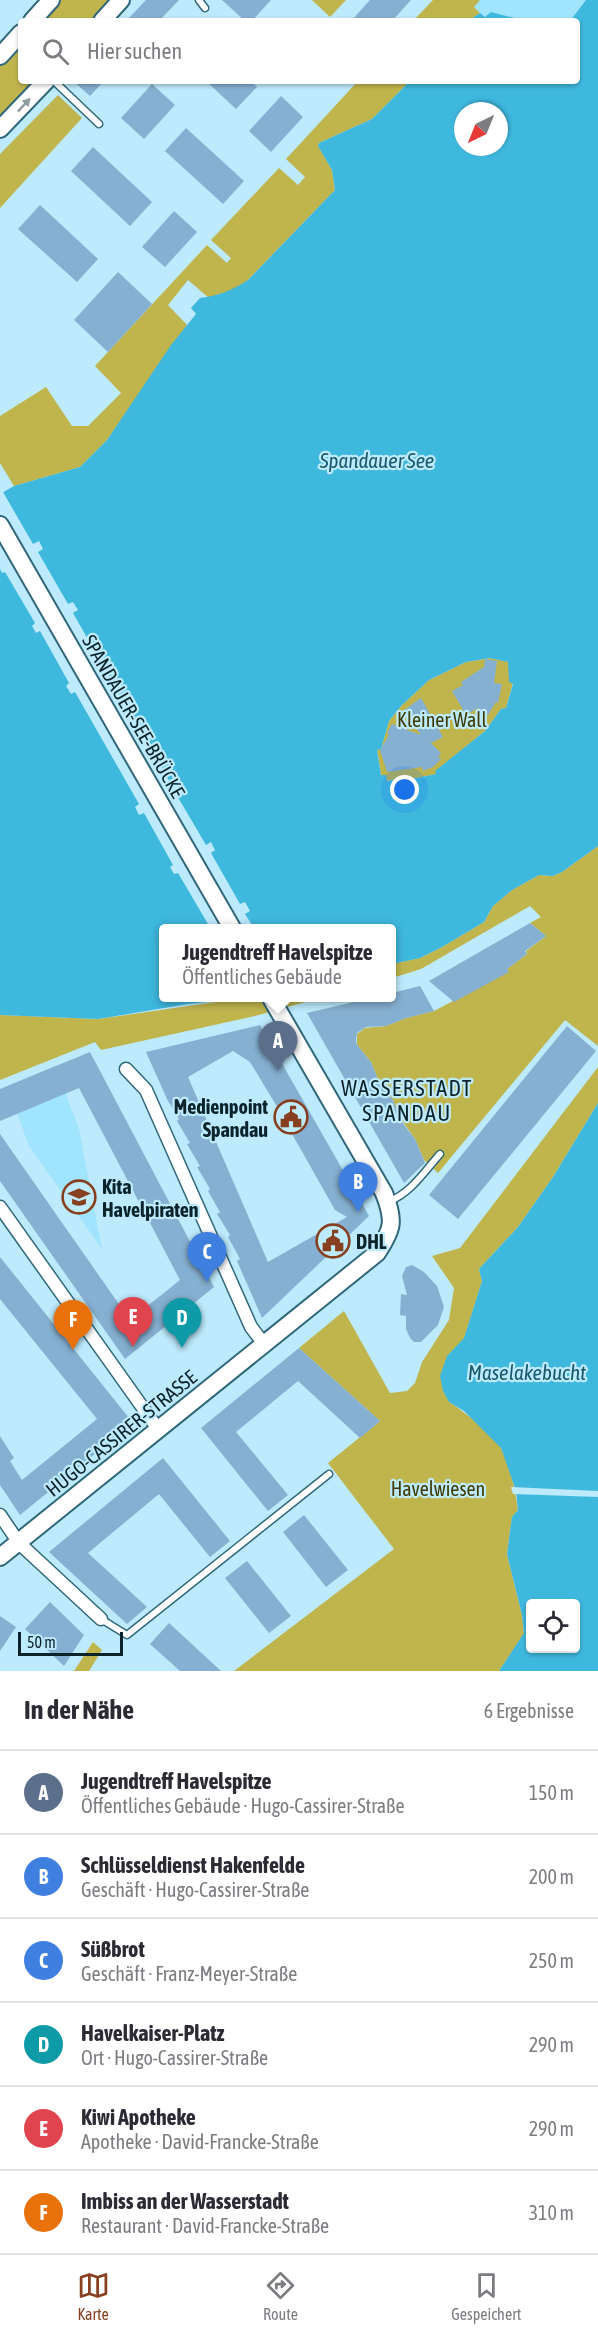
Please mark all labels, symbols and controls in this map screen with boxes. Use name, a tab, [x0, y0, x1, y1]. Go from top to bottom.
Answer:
search box	[18, 18, 580, 84]
icon: search	[39, 35, 72, 68]
text: Hier suchen	[87, 38, 182, 64]
one-way arrow	[16, 99, 30, 113]
north arrow	[454, 102, 508, 156]
water label: Spandauer See	[319, 448, 434, 472]
street label: SPANDAUER-SEE-BRÜCKE	[78, 630, 190, 802]
park label: Kleiner Wall	[397, 708, 488, 731]
your location	[390, 775, 419, 804]
popup	[159, 924, 396, 1002]
text: Jugendtreff Havelspitze	[182, 939, 373, 965]
text: Öffentliches Gebäude	[182, 965, 342, 988]
pin: A	[258, 1022, 298, 1071]
district label: WASSERSTADT SPANDAU	[341, 1075, 473, 1126]
place label: Medienpoint Spandau	[174, 1095, 268, 1141]
public building icon: Medienpoint Spandau	[273, 1099, 309, 1135]
pin: B	[338, 1162, 378, 1212]
place label: Kita Havelpiraten	[102, 1175, 199, 1221]
school or university icon: Kita Havelpiraten	[61, 1179, 97, 1215]
public building icon: DHL	[315, 1223, 351, 1259]
place label: DHL	[356, 1230, 387, 1253]
pin: C	[188, 1232, 226, 1282]
pin: E	[114, 1298, 152, 1347]
pin: D	[162, 1298, 201, 1348]
pin: F	[54, 1300, 92, 1350]
water label: Maselakebucht	[468, 1360, 586, 1384]
street label: HUGO-CASSIRER-STRASSE	[41, 1365, 201, 1501]
park label: Havelwiesen	[391, 1477, 485, 1500]
map controls	[526, 1599, 580, 1653]
button: locate	[526, 1599, 580, 1653]
scale bar	[18, 1629, 123, 1656]
text: 50 m	[27, 1633, 56, 1651]
text: In der Nähe	[24, 1695, 134, 1725]
text: 6 Ergebnisse	[484, 1699, 574, 1722]
text: Jugendtreff Havelspitze	[81, 1768, 271, 1794]
text: A	[39, 1781, 48, 1804]
text: 150 m	[529, 1781, 574, 1804]
text: Öffentliches Gebäude · Hugo-Cassirer-Straße	[81, 1794, 405, 1817]
text: Schlüsseldienst Hakenfelde	[81, 1852, 305, 1878]
text: B	[39, 1865, 48, 1888]
text: 200 m	[529, 1865, 574, 1888]
text: Geschäft · Hugo-Cassirer-Straße	[81, 1878, 309, 1901]
text: Süßbrot	[81, 1936, 145, 1962]
text: C	[39, 1949, 48, 1972]
text: 250 m	[529, 1949, 574, 1972]
text: Geschäft · Franz-Meyer-Straße	[81, 1962, 297, 1985]
text: Havelkaiser-Platz	[81, 2020, 225, 2046]
text: D	[38, 2033, 49, 2056]
text: 290 m	[529, 2033, 574, 2056]
text: Ort · Hugo-Cassirer-Straße	[81, 2046, 268, 2069]
text: Kiwi Apotheke	[81, 2104, 196, 2130]
text: E	[39, 2117, 48, 2140]
text: 290 m	[529, 2117, 574, 2140]
text: Apotheke · David-Francke-Straße	[81, 2130, 319, 2153]
text: Imbiss an der Wasserstadt	[81, 2188, 289, 2214]
text: F	[39, 2201, 48, 2224]
text: 310 m	[529, 2201, 574, 2224]
text: Restaurant · David-Francke-Straße	[81, 2214, 329, 2237]
tab: Karte	[77, 2269, 110, 2323]
tab: Route	[263, 2269, 298, 2323]
tab: Gespeichert	[451, 2269, 521, 2323]

